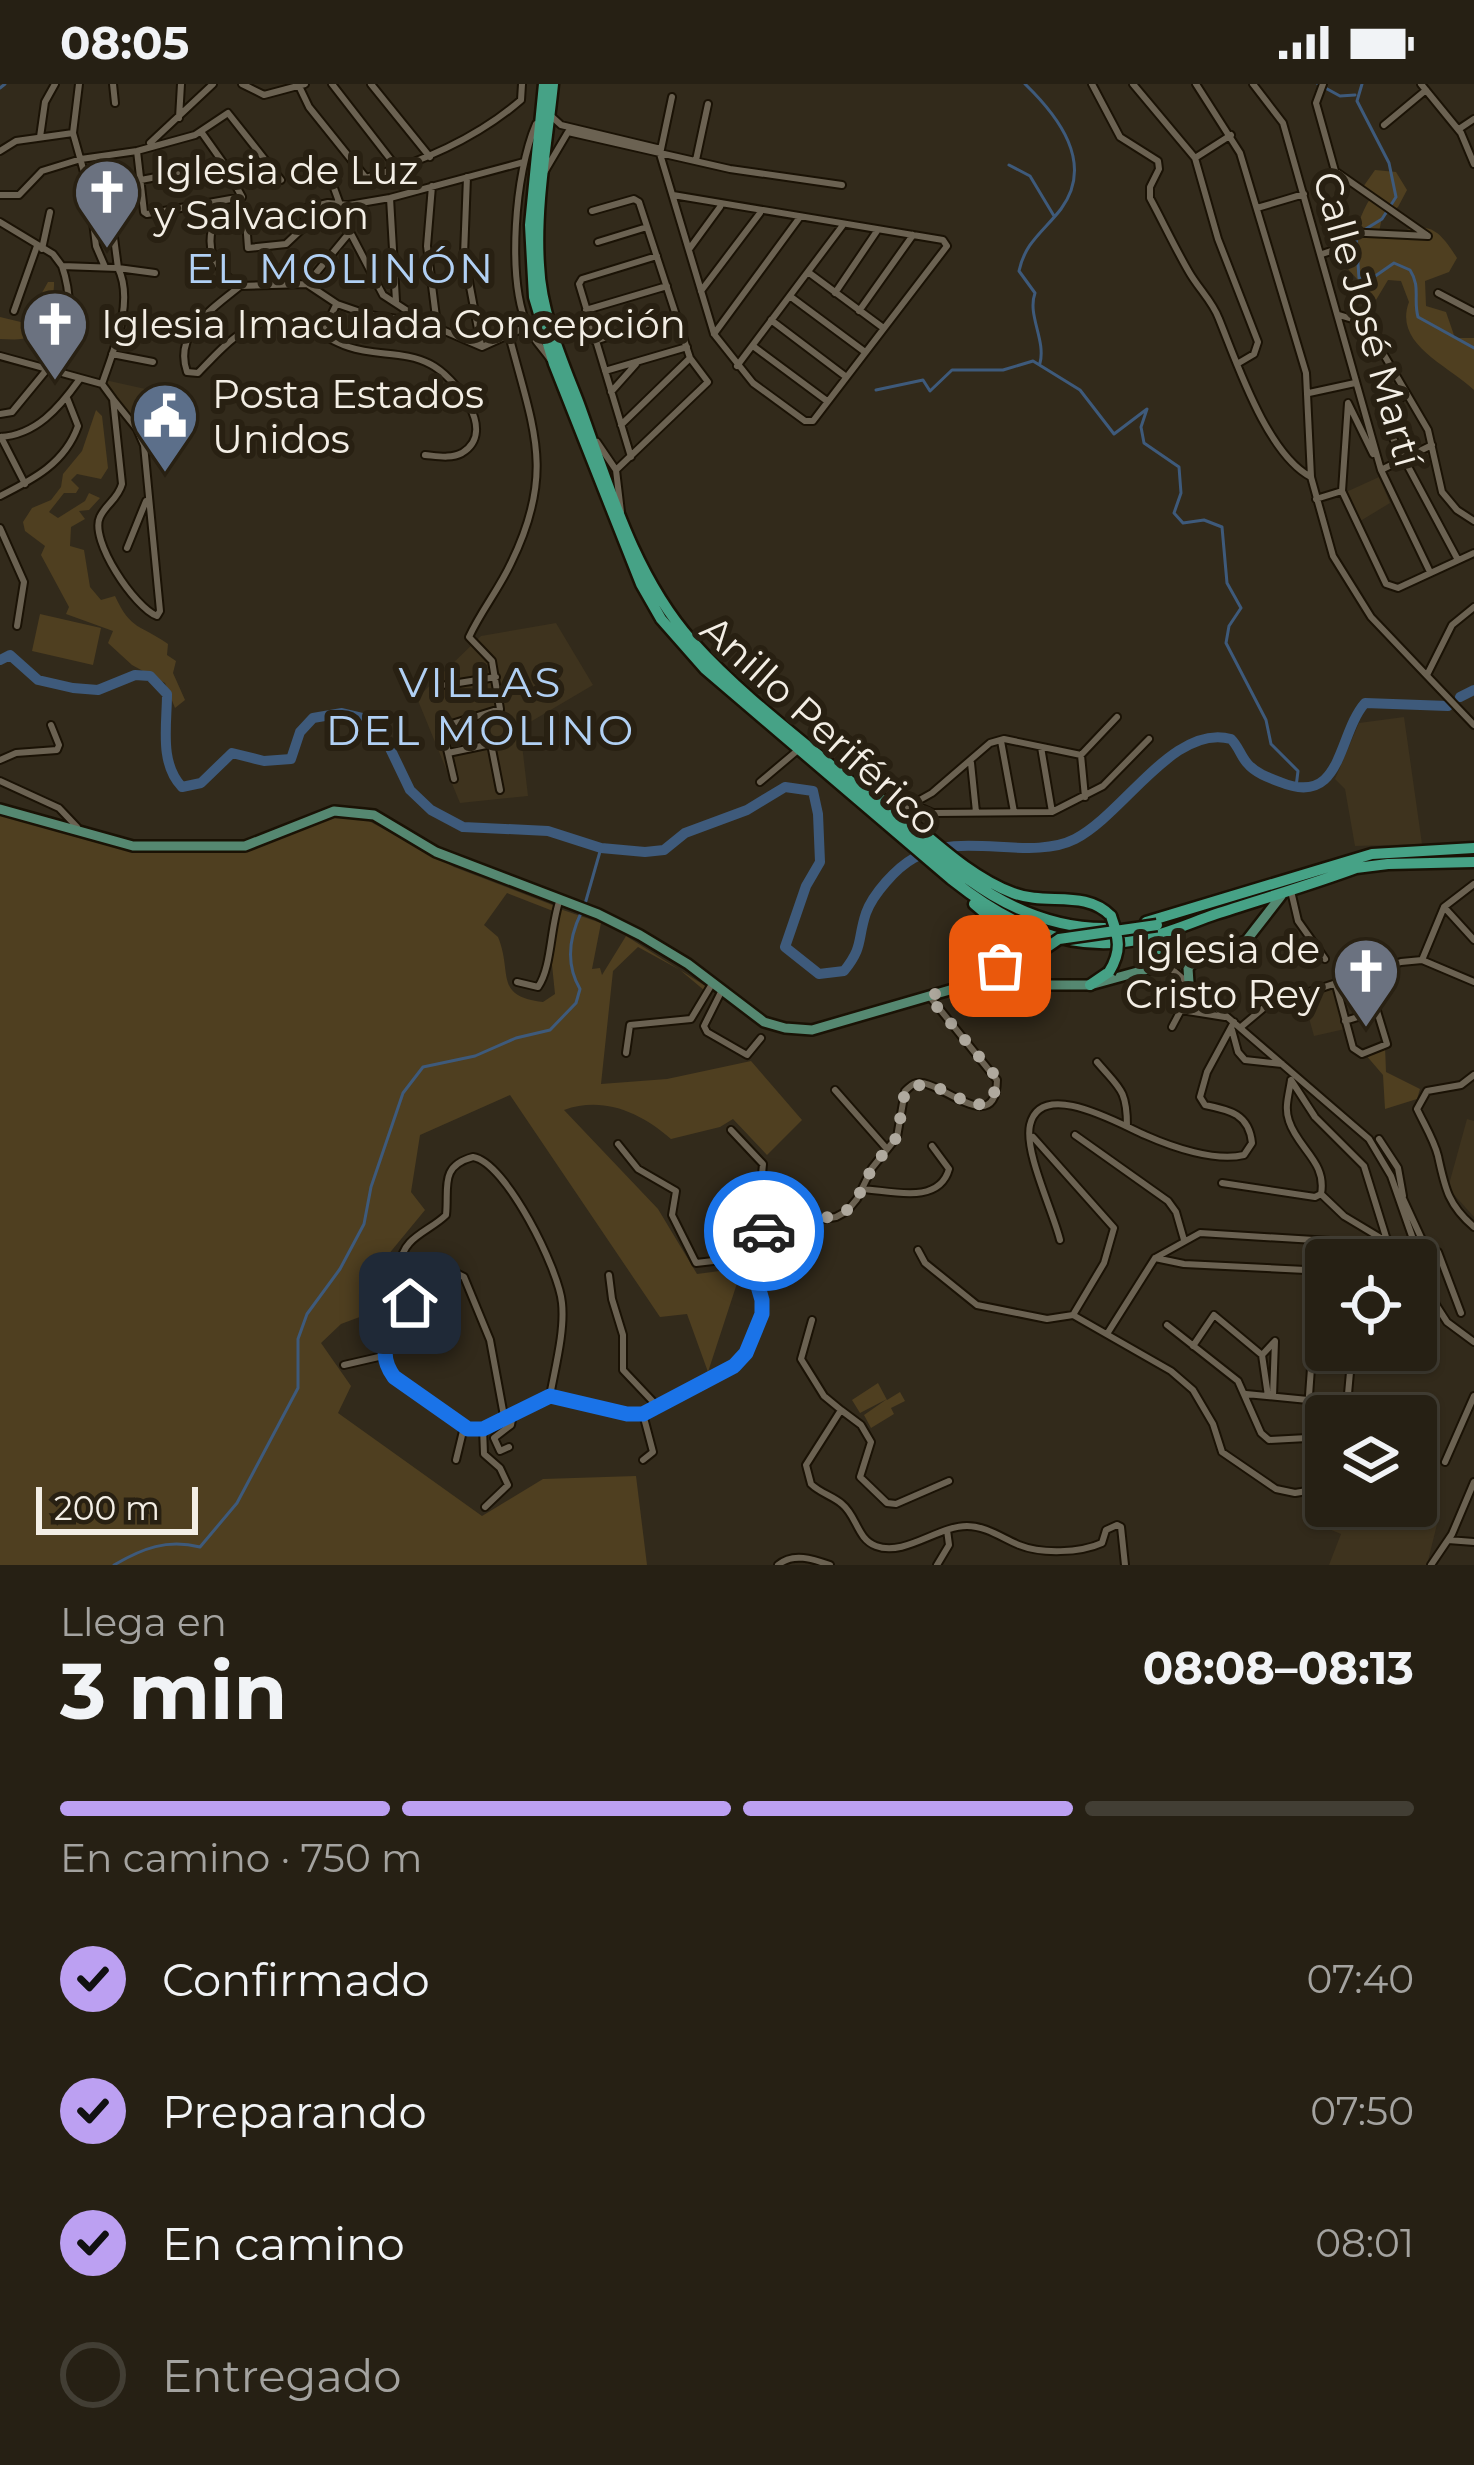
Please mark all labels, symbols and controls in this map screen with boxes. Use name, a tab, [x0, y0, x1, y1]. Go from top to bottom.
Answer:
text: 08:05	[60, 15, 189, 70]
place label: Iglesia de Luz y Salvacion	[153, 146, 418, 239]
church icon: Iglesia de Luz y Salvacion	[72, 157, 142, 251]
street label: Calle José Martí	[1303, 166, 1433, 474]
district label: EL MOLINÓN	[186, 242, 496, 294]
church icon: Iglesia Imaculada Concepción	[20, 289, 90, 383]
place label: Iglesia Imaculada Concepción	[101, 300, 686, 348]
place label: Posta Estados Unidos	[212, 370, 484, 463]
public building icon: Posta Estados Unidos	[130, 381, 200, 475]
street label: Anillo Periférico	[691, 605, 951, 845]
district label: VILLAS DEL MOLINO	[326, 656, 636, 756]
pin	[949, 915, 1051, 1017]
place label: Iglesia de Cristo Rey	[1125, 925, 1321, 1018]
icon: bag	[967, 933, 1033, 999]
church icon: Iglesia de Cristo Rey	[1331, 936, 1401, 1030]
courier	[704, 1171, 824, 1291]
icon: car	[731, 1198, 797, 1264]
map controls	[1305, 1239, 1437, 1527]
button: locate	[1305, 1239, 1437, 1371]
pin	[359, 1252, 461, 1354]
icon: home	[377, 1270, 443, 1336]
button: layers	[1305, 1395, 1437, 1527]
scale bar	[36, 1481, 198, 1534]
text: 200 m	[54, 1488, 160, 1528]
text: Llega en	[60, 1598, 227, 1646]
text: 08:08–08:13	[1143, 1640, 1414, 1695]
text: 3 min	[60, 1643, 287, 1739]
text: En camino · 750 m	[60, 1834, 422, 1882]
icon: check	[60, 1946, 126, 2012]
text: Confirmado	[162, 1952, 430, 2007]
text: 07:40	[1306, 1955, 1414, 2003]
icon: check	[60, 2078, 126, 2144]
text: Preparando	[162, 2084, 427, 2139]
text: 07:50	[1310, 2087, 1414, 2135]
icon: check	[60, 2210, 126, 2276]
text: En camino	[162, 2216, 405, 2271]
text: 08:01	[1315, 2219, 1414, 2267]
text: Entregado	[162, 2348, 402, 2403]

